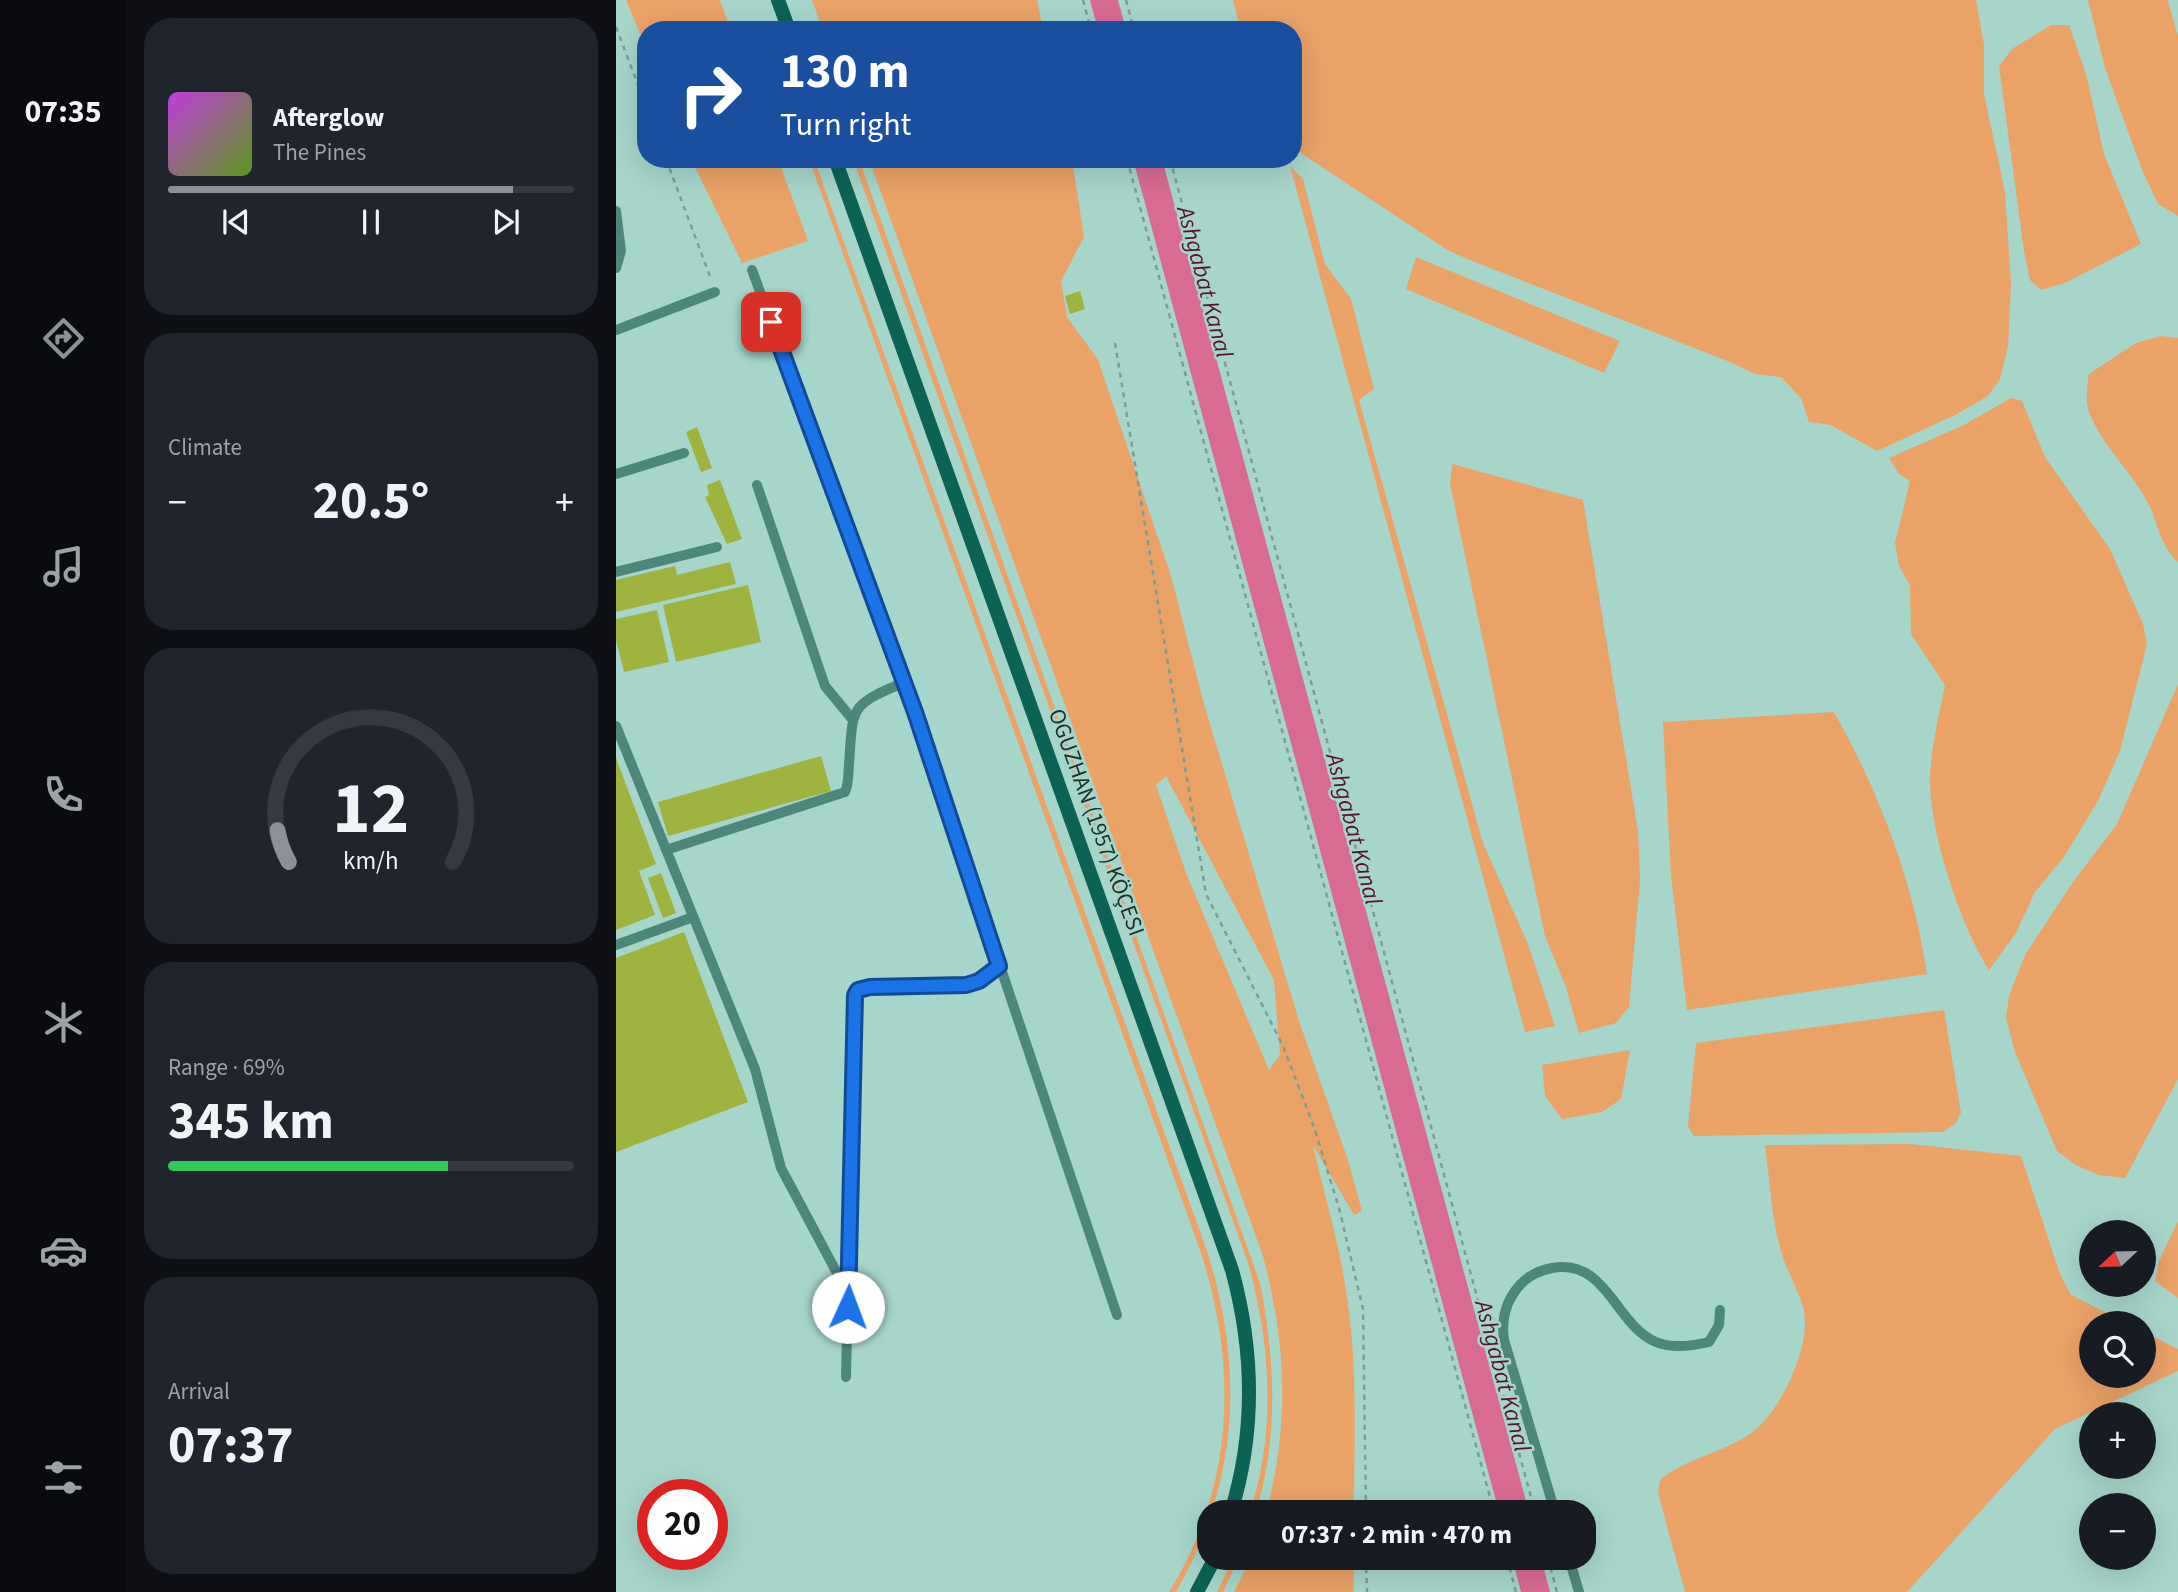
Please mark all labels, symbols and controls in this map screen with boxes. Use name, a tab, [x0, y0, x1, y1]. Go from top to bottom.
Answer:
text: 130 m	[780, 37, 909, 107]
icon: right	[665, 49, 756, 140]
text: 07:35	[24, 89, 102, 135]
text: Afterglow	[273, 99, 384, 136]
text: Turn right	[780, 102, 911, 148]
text: The Pines	[273, 136, 366, 169]
water label: Ashgabat Kanal	[1167, 200, 1242, 362]
icon: previous	[217, 203, 255, 241]
icon: pause	[352, 203, 390, 241]
icon: next	[487, 203, 525, 241]
pin	[741, 292, 801, 352]
icon: arrive	[752, 303, 790, 341]
icon: directions	[39, 314, 88, 363]
text: Climate	[168, 431, 242, 464]
text: 20.5°	[313, 465, 429, 539]
text: −	[168, 476, 187, 530]
text: +	[555, 476, 574, 530]
icon: music	[39, 542, 88, 591]
street label: OGUZHAN (1957) KÖÇESI	[1040, 704, 1153, 940]
water label: Ashgabat Kanal	[1316, 747, 1391, 909]
text: 12	[333, 757, 409, 861]
icon: phone	[39, 770, 88, 819]
text: km/h	[343, 843, 399, 879]
icon: climate	[39, 998, 88, 1047]
text: Range · 69%	[168, 1051, 285, 1084]
text: 345 km	[168, 1085, 334, 1159]
north arrow	[2079, 1220, 2156, 1297]
map controls	[2079, 1220, 2156, 1570]
icon: car	[39, 1226, 88, 1275]
position arrow	[811, 1270, 885, 1344]
water label: Ashgabat Kanal	[1465, 1294, 1540, 1456]
button: search	[2079, 1311, 2156, 1388]
text: Arrival	[168, 1375, 230, 1408]
button: +	[2079, 1402, 2156, 1479]
text: 07:37	[168, 1409, 293, 1483]
icon: filters	[39, 1453, 88, 1502]
speed limit sign: 20	[637, 1479, 728, 1570]
button: −	[2079, 1493, 2156, 1570]
text: 07:37 · 2 min · 470 m	[1281, 1516, 1512, 1553]

